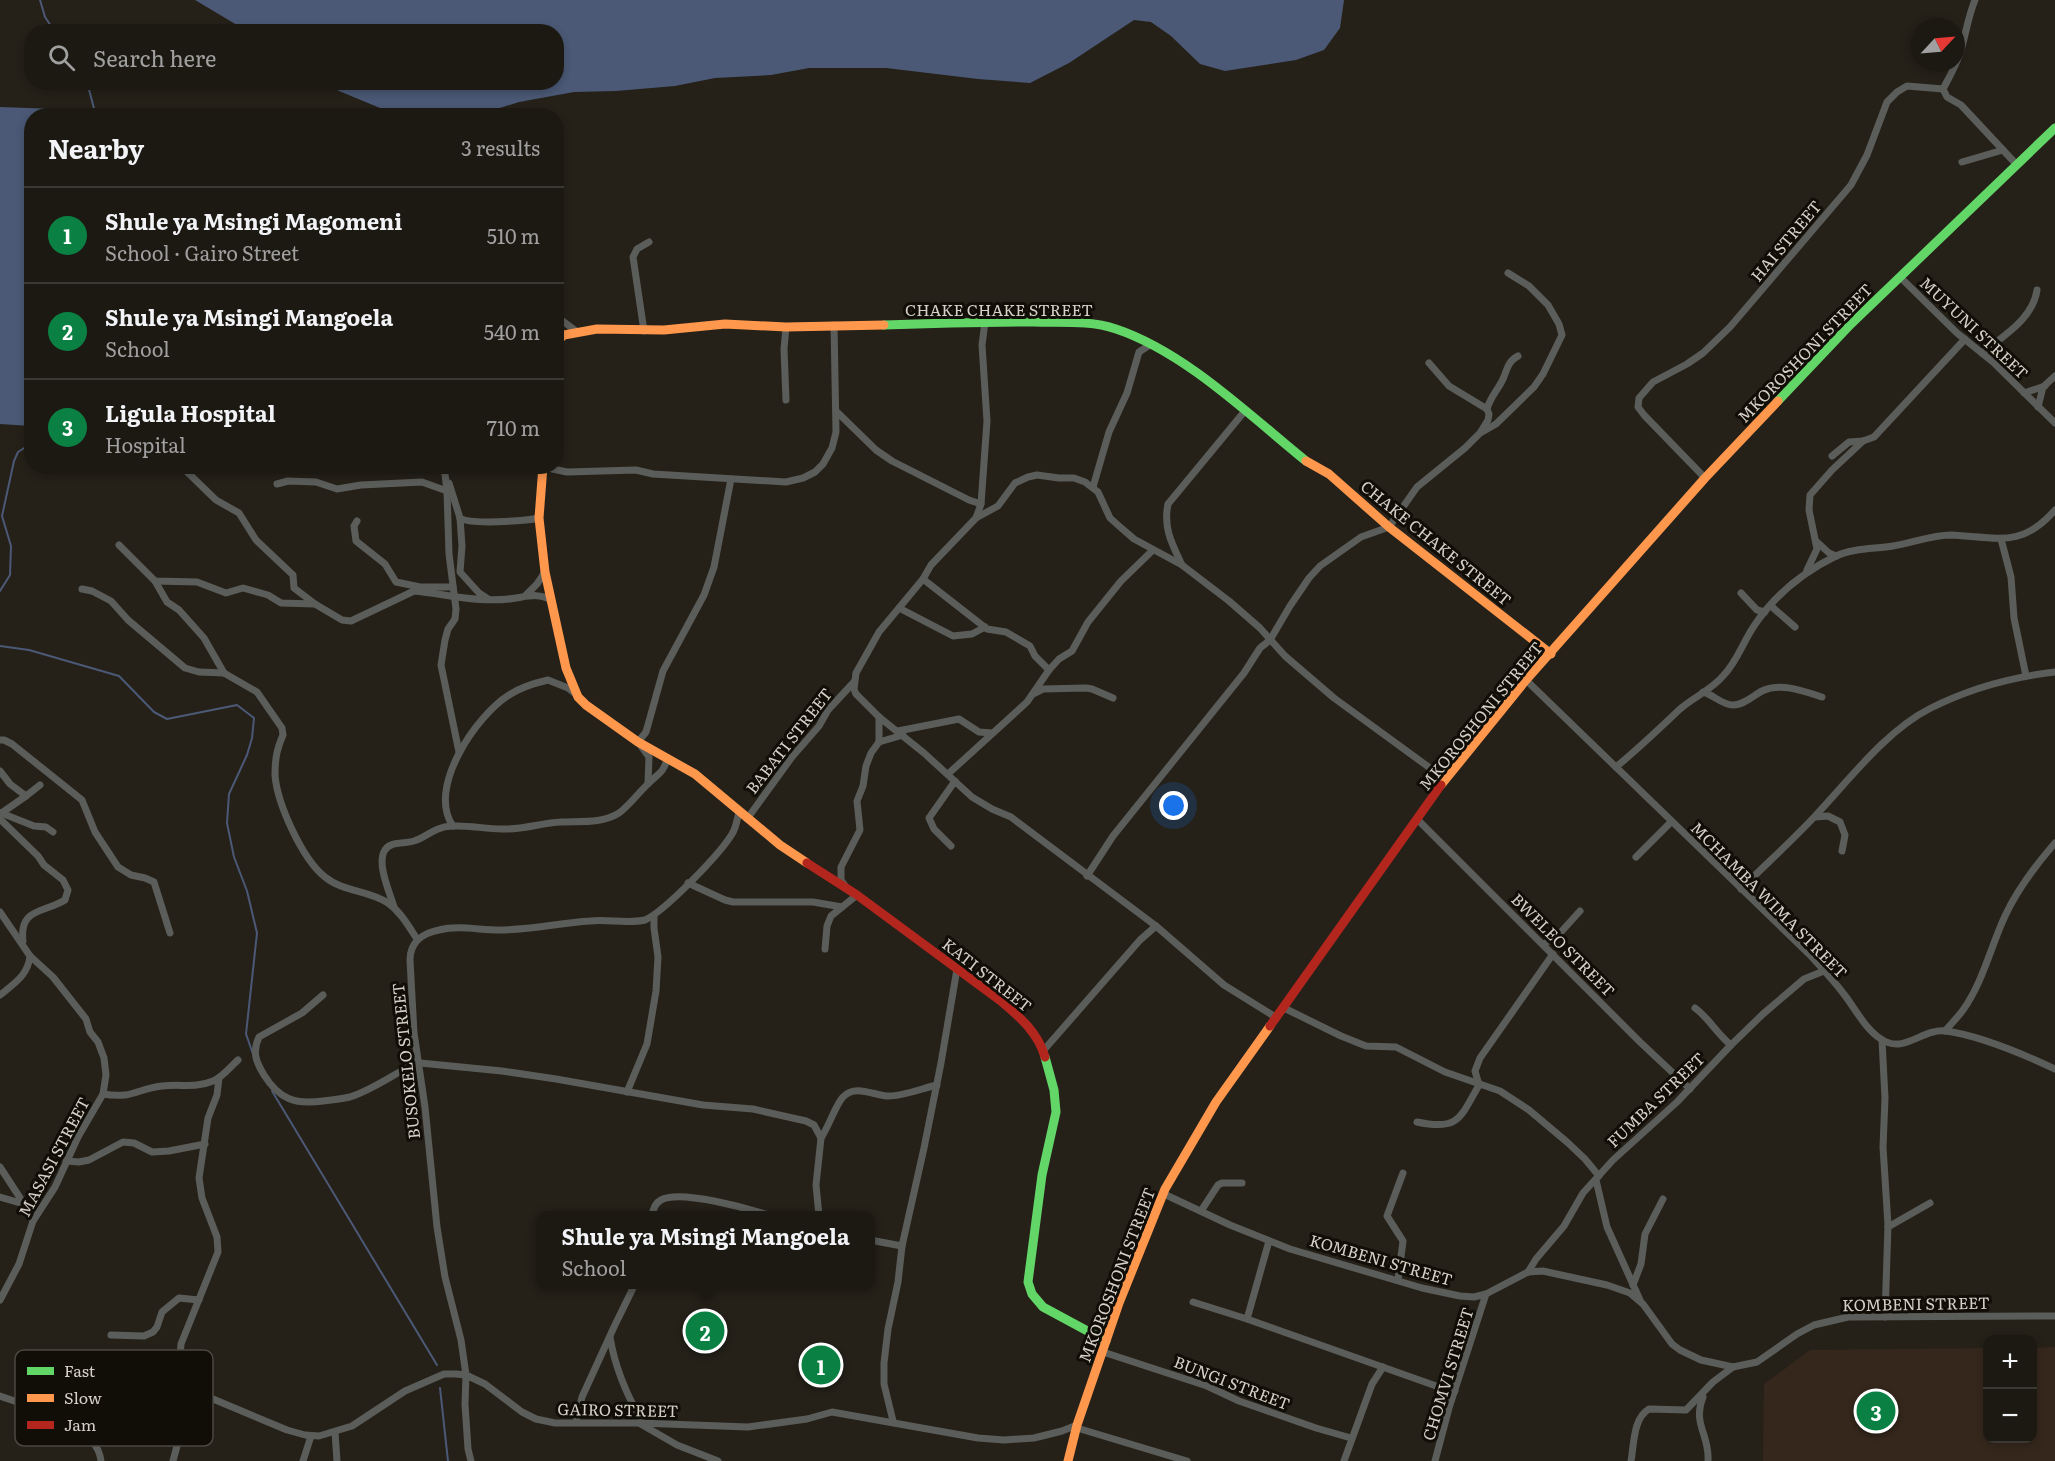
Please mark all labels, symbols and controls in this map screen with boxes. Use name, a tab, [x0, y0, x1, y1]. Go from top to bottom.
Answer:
north arrow	[1911, 18, 1965, 72]
search box	[24, 24, 564, 90]
icon: search	[45, 41, 78, 74]
text: Search here	[93, 41, 216, 74]
text: Nearby	[48, 128, 144, 167]
text: 3 results	[461, 132, 540, 162]
street label: HAI STREET	[1744, 194, 1826, 286]
text: Shule ya Msingi Magomeni	[105, 204, 402, 237]
text: 1	[63, 220, 72, 250]
text: 510 m	[487, 220, 540, 250]
text: School · Gairo Street	[105, 237, 299, 267]
street label: MUYUNI STREET	[1915, 270, 2034, 384]
street label: MKOROSHONI STREET	[1731, 277, 1877, 427]
street label: CHAKE CHAKE STREET	[905, 297, 1093, 321]
text: Shule ya Msingi Mangoela	[105, 300, 393, 333]
text: 2	[62, 316, 73, 346]
text: 540 m	[484, 316, 540, 346]
text: School	[105, 333, 170, 363]
text: Ligula Hospital	[105, 396, 276, 429]
text: 3	[62, 412, 73, 442]
text: 710 m	[487, 412, 540, 442]
text: Hospital	[105, 429, 186, 459]
street label: CHAKE CHAKE STREET	[1356, 474, 1517, 611]
street label: MKOROSHONI STREET	[1413, 636, 1548, 795]
street label: BABATI STREET	[739, 682, 837, 798]
your location	[1159, 791, 1188, 820]
street label: MCHAMBA WIMA STREET	[1686, 816, 1854, 983]
street label: BWELEO STREET	[1506, 887, 1621, 1002]
street label: KATI STREET	[938, 931, 1038, 1017]
street label: BUSOKELO STREET	[385, 982, 425, 1140]
street label: FUMBA STREET	[1601, 1046, 1710, 1152]
street label: MASASI STREET	[11, 1092, 95, 1221]
street label: MKOROSHONI STREET	[1072, 1184, 1161, 1366]
popup	[536, 1211, 875, 1289]
text: Shule ya Msingi Mangoela	[561, 1219, 850, 1252]
street label: KOMBENI STREET	[1307, 1227, 1456, 1291]
text: School	[561, 1252, 626, 1282]
street label: KOMBENI STREET	[1842, 1290, 1990, 1316]
street label: CHOMVI STREET	[1415, 1304, 1479, 1443]
pin: 2	[686, 1308, 724, 1354]
map controls	[1983, 1335, 2037, 1443]
button: +	[1983, 1335, 2037, 1389]
pin: 1	[802, 1342, 840, 1388]
street label: BUNGI STREET	[1171, 1349, 1294, 1415]
legend	[15, 1350, 213, 1446]
text: Fast	[64, 1358, 96, 1382]
text: Slow	[64, 1385, 102, 1409]
pin: 3	[1856, 1388, 1896, 1434]
button: −	[1983, 1389, 2037, 1443]
street label: GAIRO STREET	[557, 1396, 679, 1422]
text: Jam	[64, 1412, 97, 1436]

